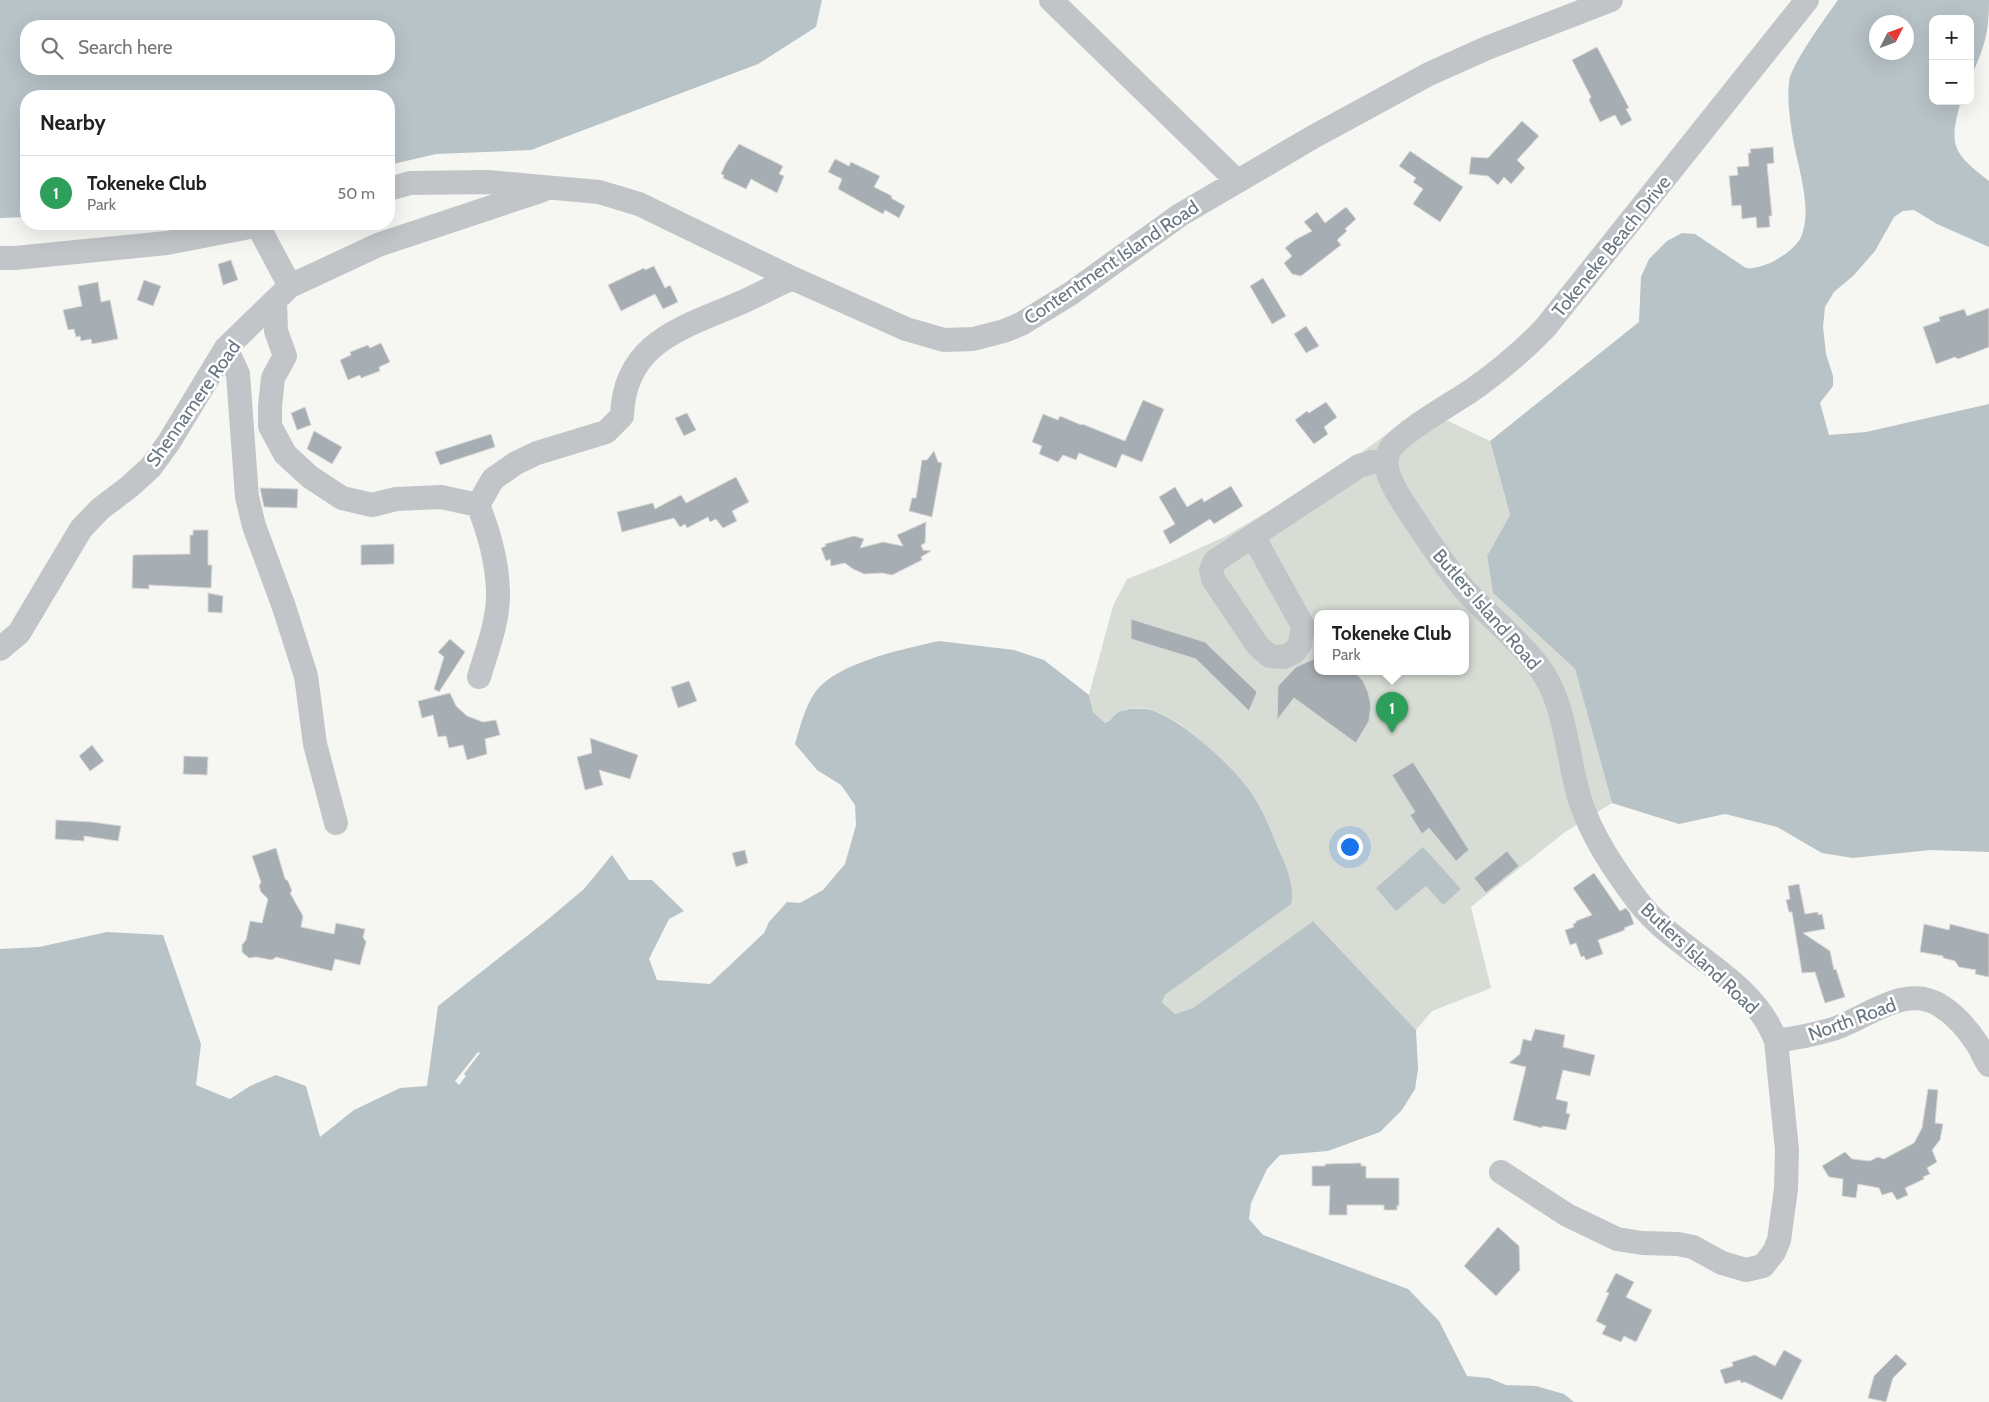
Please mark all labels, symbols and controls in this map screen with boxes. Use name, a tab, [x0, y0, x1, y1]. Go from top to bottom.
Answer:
north arrow	[1869, 15, 1914, 60]
map controls	[1929, 15, 1974, 105]
button: +	[1929, 15, 1974, 60]
search box	[20, 20, 395, 75]
icon: search	[38, 34, 66, 62]
text: Search here	[78, 36, 172, 59]
button: −	[1929, 60, 1974, 105]
text: Nearby	[40, 110, 106, 135]
street label: Tokeneke Beach Drive	[1547, 171, 1676, 322]
text: Tokeneke Club	[87, 172, 207, 195]
text: 1	[53, 184, 59, 203]
text: 50 m	[338, 184, 375, 203]
text: Park	[87, 195, 116, 214]
street label: Contentment Island Road	[1020, 195, 1203, 329]
street label: Shennamere Road	[141, 336, 245, 471]
street label: Butlers Island Road	[1428, 544, 1545, 674]
popup	[1314, 610, 1469, 675]
text: Tokeneke Club	[1332, 622, 1451, 645]
text: Park	[1332, 645, 1361, 664]
pin: 1	[1376, 692, 1408, 733]
your location	[1337, 834, 1363, 860]
street label: Butlers Island Road	[1636, 898, 1763, 1019]
street label: North Road	[1805, 993, 1899, 1046]

